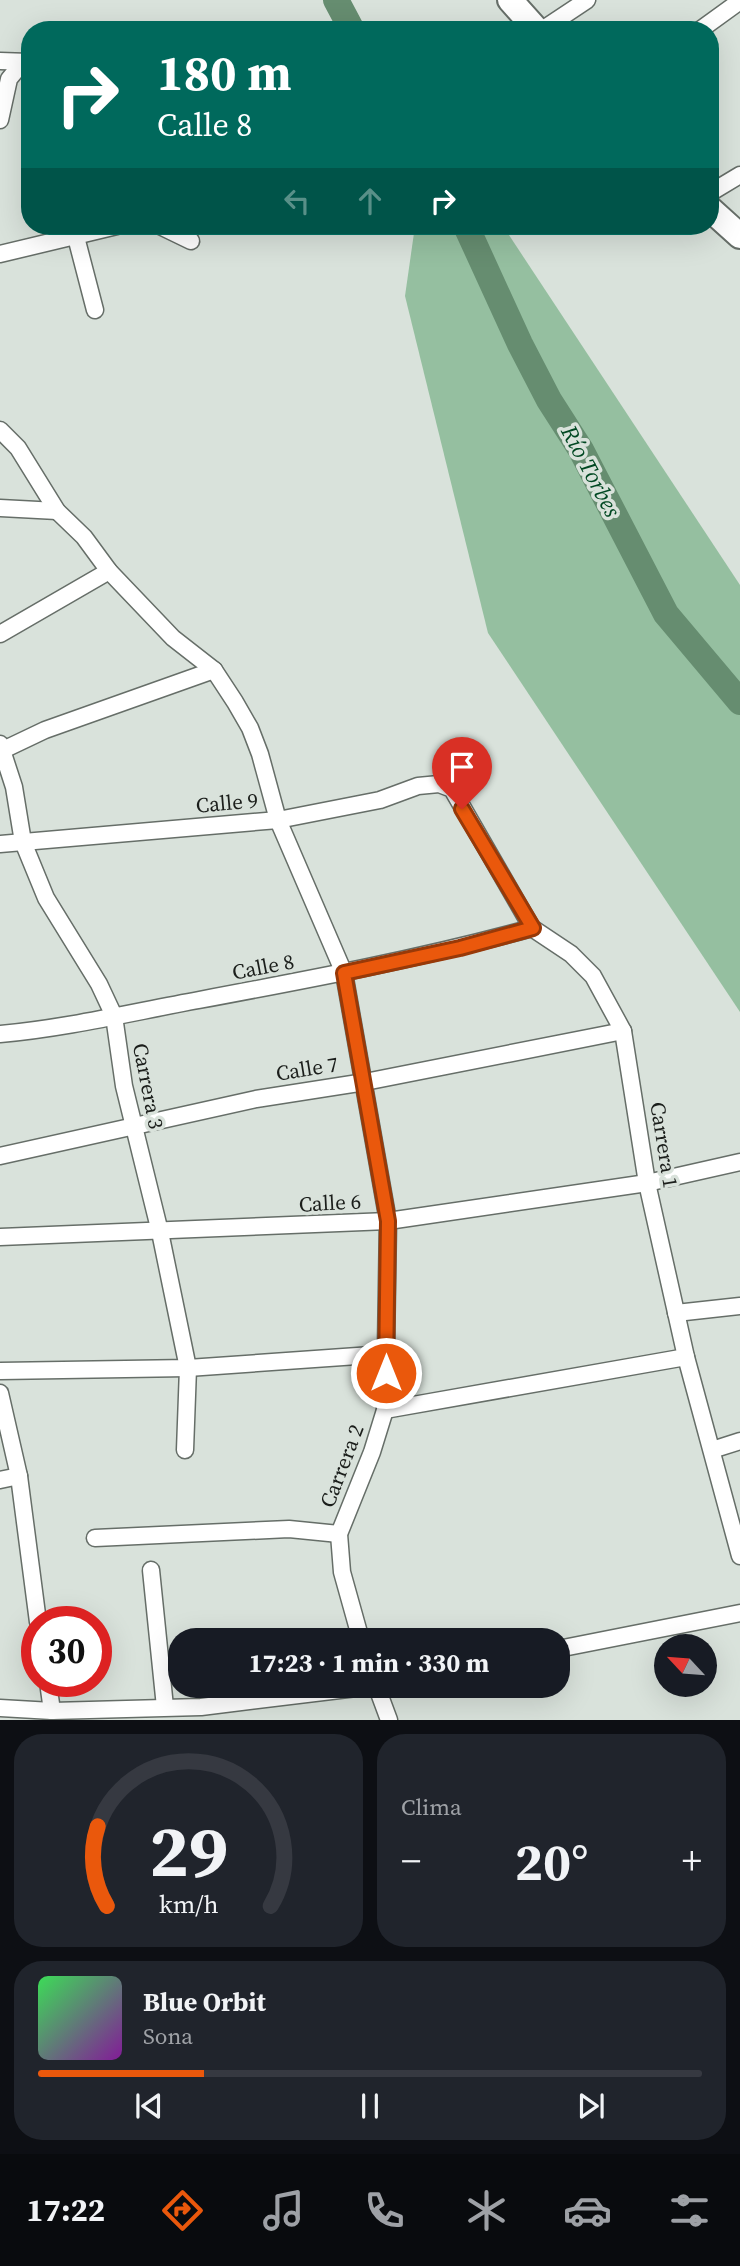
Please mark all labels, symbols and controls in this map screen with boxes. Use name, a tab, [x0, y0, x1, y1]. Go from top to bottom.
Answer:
text: 180 m	[157, 39, 292, 106]
icon: right	[42, 49, 133, 140]
text: Calle 8	[157, 103, 252, 147]
icon: left	[278, 182, 316, 220]
icon: ahead	[351, 182, 389, 220]
icon: right	[424, 182, 462, 220]
water label: Río Torbes	[553, 419, 629, 523]
pin	[432, 737, 492, 809]
icon: arrive	[443, 748, 481, 786]
street label: Calle 9	[195, 785, 259, 820]
street label: Calle 8	[229, 946, 296, 987]
street label: Carrera 3	[126, 1041, 171, 1131]
street label: Calle 7	[274, 1049, 340, 1088]
street label: Carrera 1	[643, 1100, 686, 1190]
street label: Calle 6	[298, 1186, 362, 1219]
position arrow	[349, 1336, 423, 1410]
street label: Carrera 2	[312, 1420, 371, 1512]
speed limit sign: 30	[21, 1606, 112, 1697]
north arrow	[654, 1634, 718, 1698]
map controls	[654, 1634, 717, 1697]
text: 17:23 · 1 min · 330 m	[249, 1645, 489, 1681]
text: Clima	[401, 1791, 462, 1823]
text: 29	[149, 1802, 228, 1901]
text: 20°	[515, 1826, 588, 1897]
text: −	[401, 1835, 421, 1887]
text: +	[682, 1835, 702, 1887]
text: km/h	[159, 1887, 218, 1921]
text: Blue Orbit	[143, 1984, 266, 2020]
text: Sona	[143, 2020, 193, 2052]
icon: previous	[130, 2087, 168, 2125]
icon: pause	[351, 2087, 389, 2125]
icon: next	[572, 2087, 610, 2125]
icon: directions	[158, 2186, 207, 2235]
icon: music	[259, 2186, 308, 2235]
icon: phone	[360, 2186, 409, 2235]
icon: climate	[462, 2186, 511, 2235]
icon: car	[563, 2186, 612, 2235]
icon: filters	[665, 2186, 714, 2235]
text: 17:22	[26, 2188, 105, 2232]

